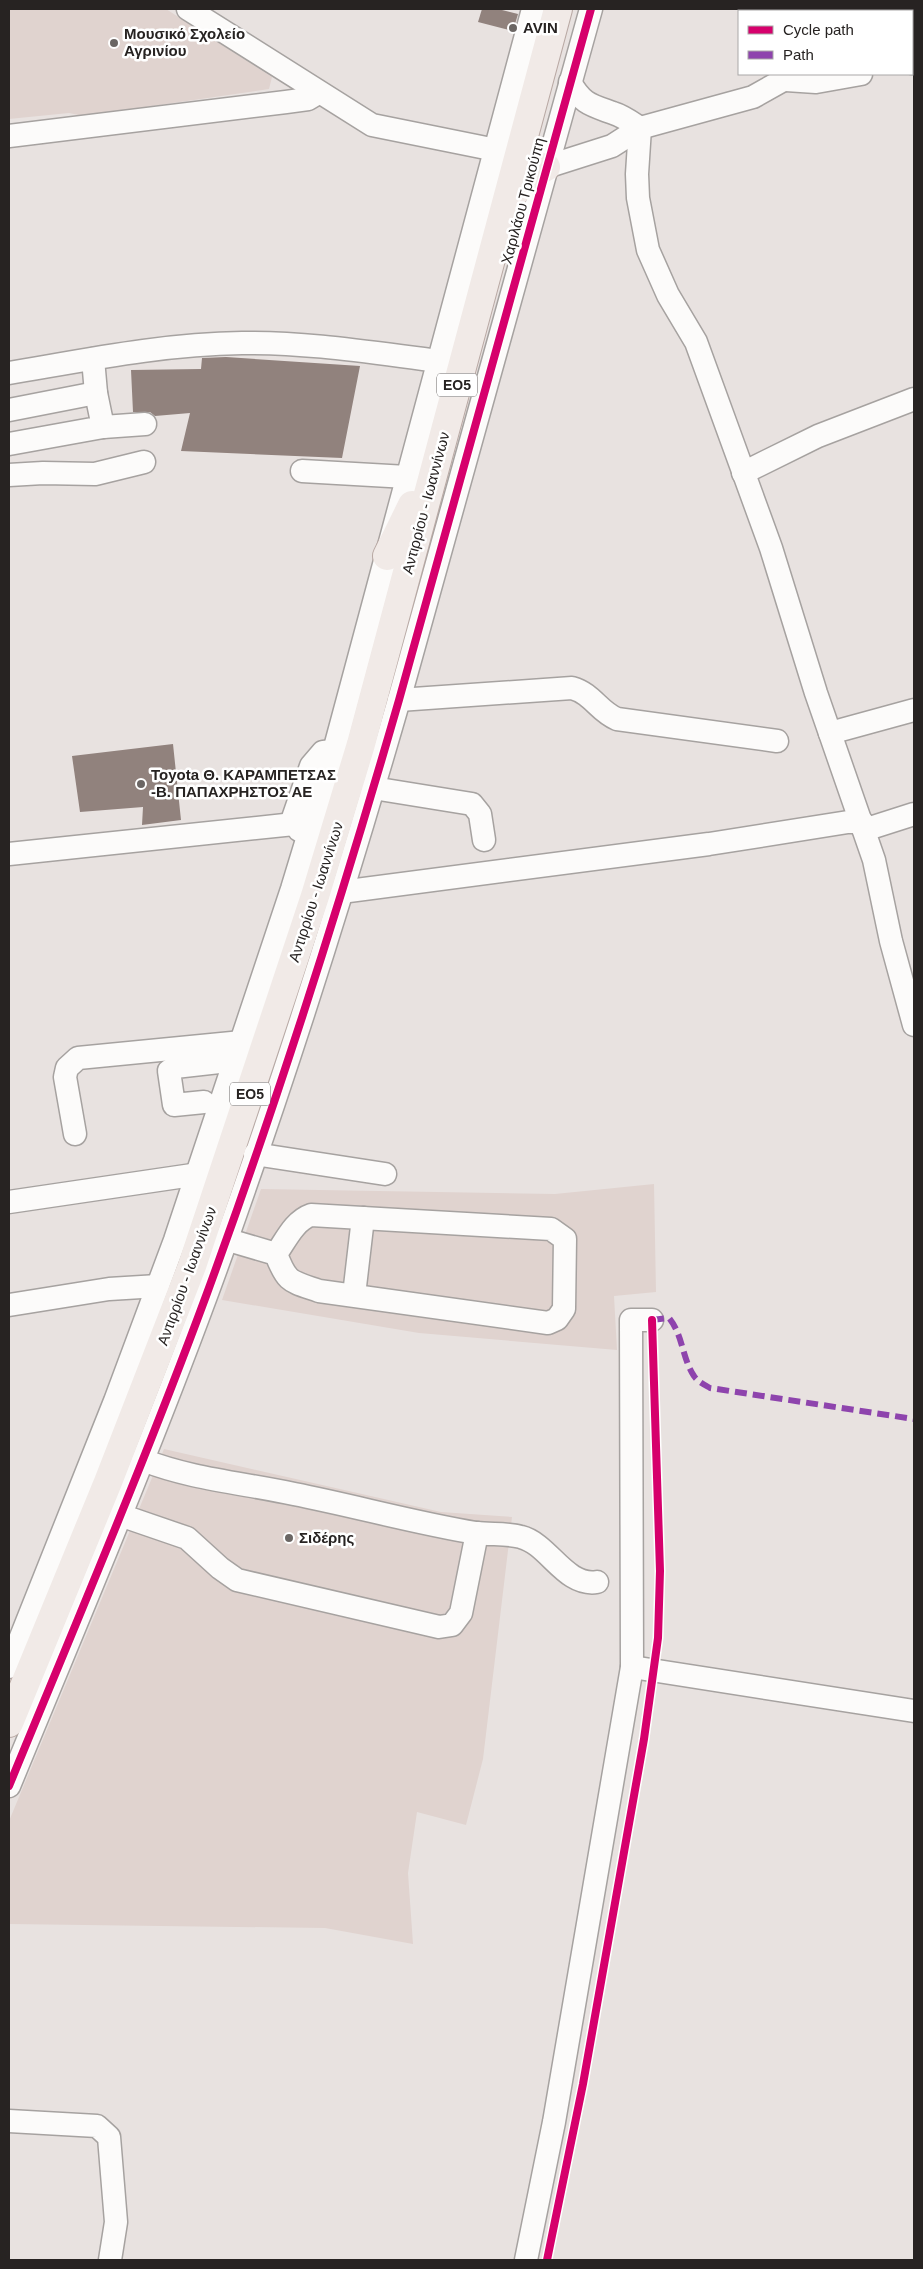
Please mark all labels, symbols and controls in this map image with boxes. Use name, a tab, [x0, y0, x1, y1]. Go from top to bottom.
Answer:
legend	[738, 10, 913, 75]
place label: AVIN	[523, 19, 558, 36]
text: Cycle path	[783, 21, 854, 38]
marker: AVIN	[507, 22, 519, 34]
place label: Μουσικό Σχολείο Αγρινίου	[124, 25, 245, 59]
marker: Μουσικό Σχολείο Αγρινίου	[108, 37, 120, 49]
text: Path	[783, 46, 814, 63]
street label: Χαριλάου Τρικούπη	[497, 136, 548, 266]
road number: ΕΟ5	[437, 374, 477, 396]
street label: Αντιρρίου - Ιωαννίνων	[398, 430, 453, 576]
place label: Toyota Θ. ΚΑΡΑΜΠΕΤΣΑΣ -Β. ΠΑΠΑΧΡΗΣΤΟΣ ΑΕ	[151, 766, 336, 800]
marker: Toyota Θ. ΚΑΡΑΜΠΕΤΣΑΣ -Β. ΠΑΠΑΧΡΗΣΤΟΣ ΑΕ	[135, 778, 147, 790]
street label: Αντιρρίου - Ιωαννίνων	[285, 820, 346, 964]
road number: ΕΟ5	[230, 1082, 270, 1106]
street label: Αντιρρίου - Ιωαννίνων	[154, 1204, 220, 1348]
place label: Σιδέρης	[299, 1529, 354, 1546]
marker: Σιδέρης	[283, 1532, 295, 1544]

